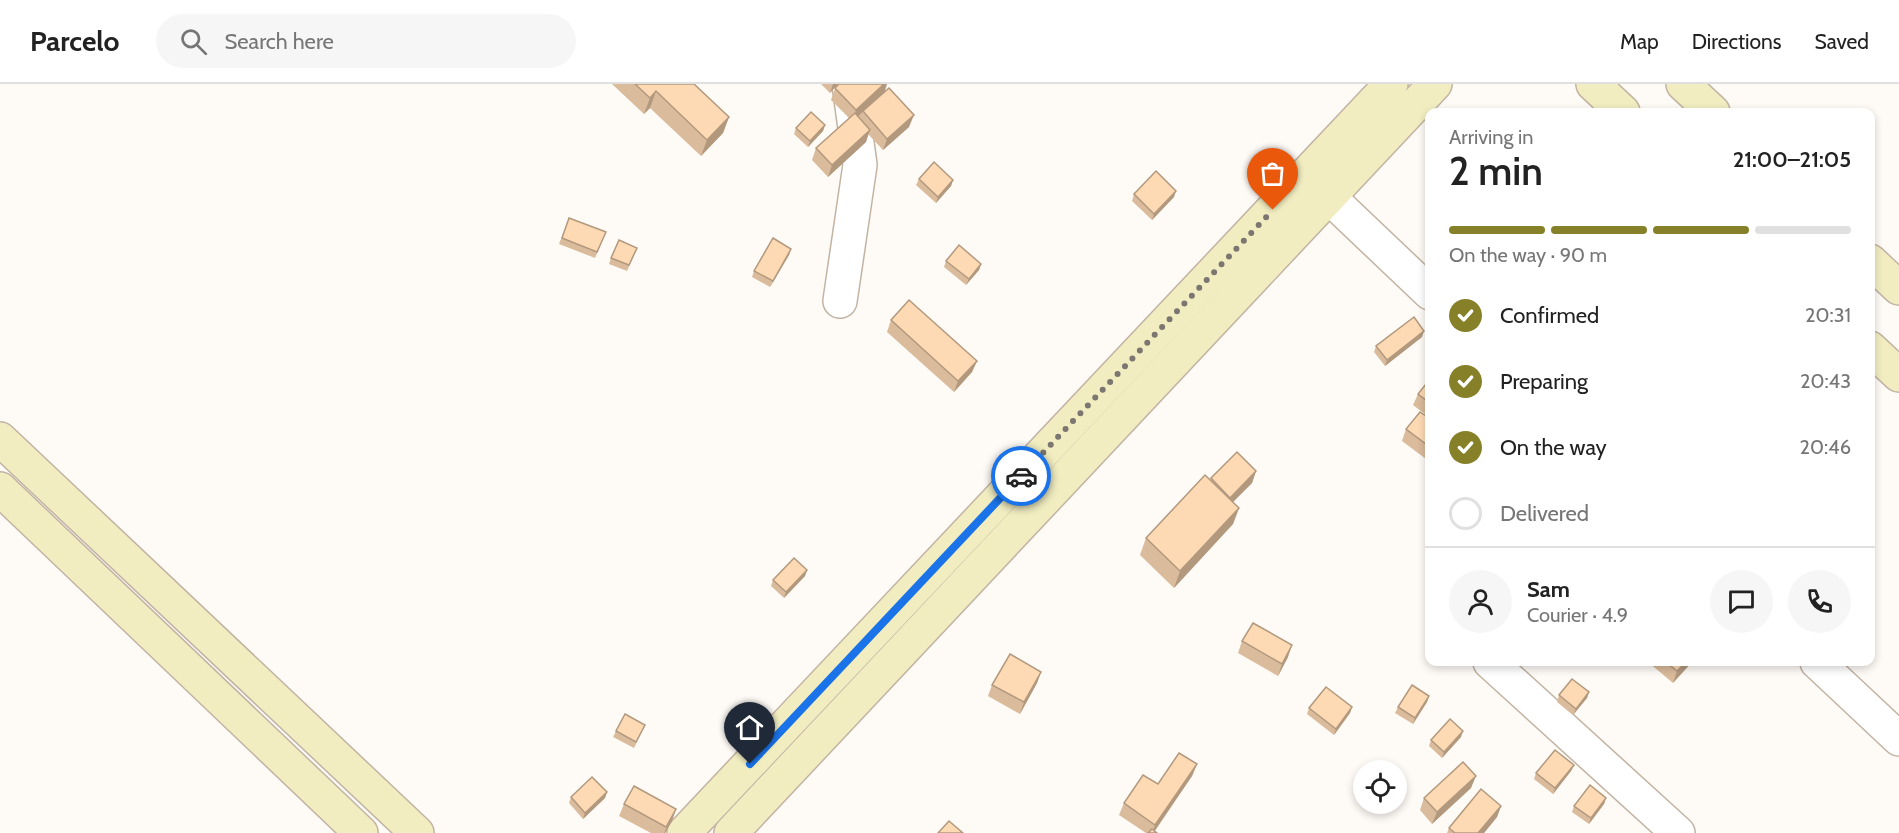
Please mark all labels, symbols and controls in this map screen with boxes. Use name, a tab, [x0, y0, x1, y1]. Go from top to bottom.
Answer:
search box	[156, 14, 576, 68]
text: Parcelo	[30, 24, 120, 58]
icon: search	[177, 25, 210, 58]
text: Search here	[225, 28, 334, 55]
text: Map	[1620, 29, 1659, 54]
text: Directions	[1692, 29, 1781, 54]
text: Saved	[1814, 29, 1869, 54]
text: Arriving in	[1449, 125, 1533, 149]
text: 21:00–21:05	[1733, 146, 1851, 173]
text: 2 min	[1449, 147, 1543, 195]
pin	[1247, 148, 1298, 210]
icon: bag	[1256, 157, 1289, 190]
text: On the way · 90 m	[1449, 243, 1607, 267]
icon: check	[1449, 299, 1482, 332]
text: Confirmed	[1500, 302, 1599, 329]
text: 20:31	[1805, 303, 1851, 327]
icon: check	[1449, 365, 1482, 398]
text: Preparing	[1500, 368, 1588, 395]
text: 20:43	[1800, 369, 1851, 393]
icon: check	[1449, 431, 1482, 464]
text: On the way	[1500, 434, 1607, 461]
text: 20:46	[1799, 435, 1851, 459]
courier	[991, 446, 1051, 506]
icon: car	[1005, 460, 1038, 493]
text: Delivered	[1500, 500, 1589, 527]
button: person	[1449, 570, 1512, 633]
button: chat	[1710, 570, 1773, 633]
button: phone	[1788, 570, 1851, 633]
text: Sam	[1527, 576, 1570, 603]
text: Courier · 4.9	[1527, 603, 1628, 627]
pin	[724, 702, 775, 764]
icon: home	[733, 711, 766, 744]
map controls	[1353, 760, 1407, 814]
button: locate	[1353, 760, 1407, 814]

